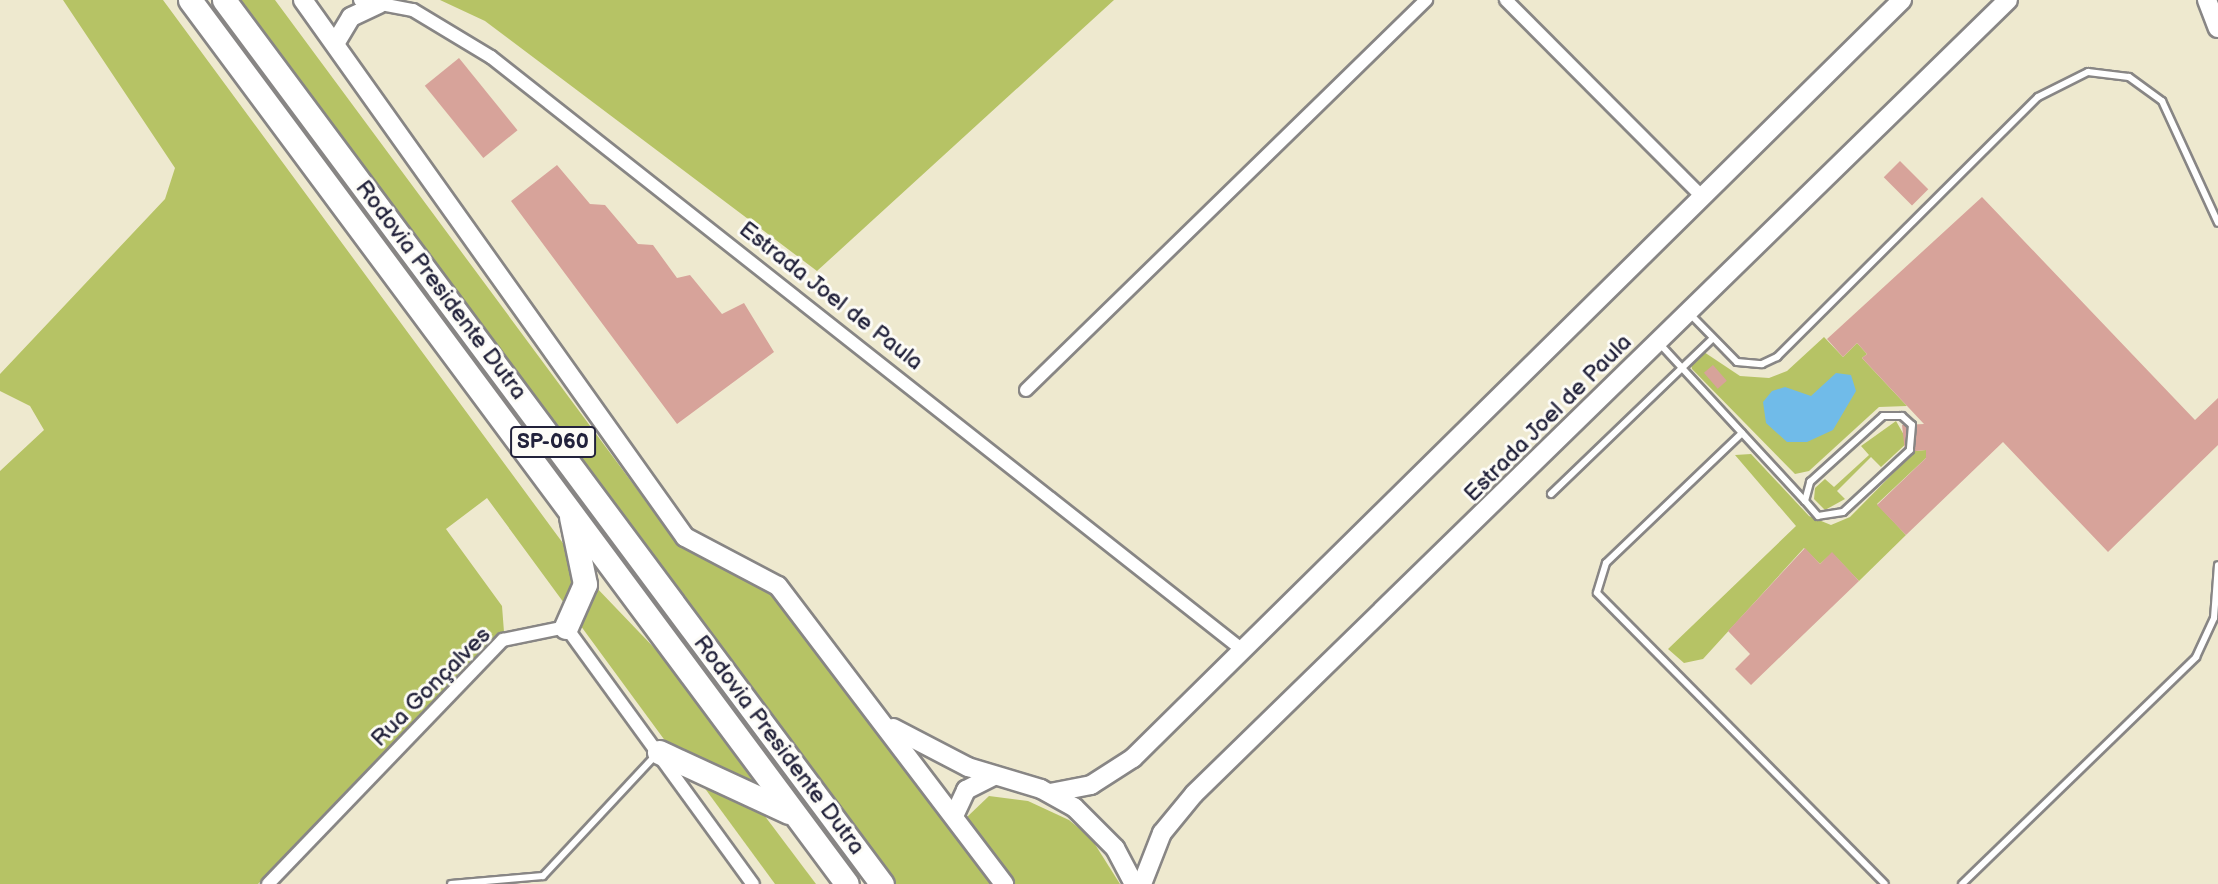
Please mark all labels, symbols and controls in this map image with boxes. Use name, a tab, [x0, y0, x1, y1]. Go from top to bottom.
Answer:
street label: Rodovia Presidente Dutra	[350, 175, 532, 405]
street label: Estrada Joel de Paula	[733, 215, 929, 377]
street label: Estrada Joel de Paula	[1458, 328, 1638, 508]
road number: SP-060	[509, 424, 597, 460]
street label: Rua Gonçalves	[365, 621, 497, 753]
street label: Rodovia Presidente Dutra	[688, 630, 870, 860]

